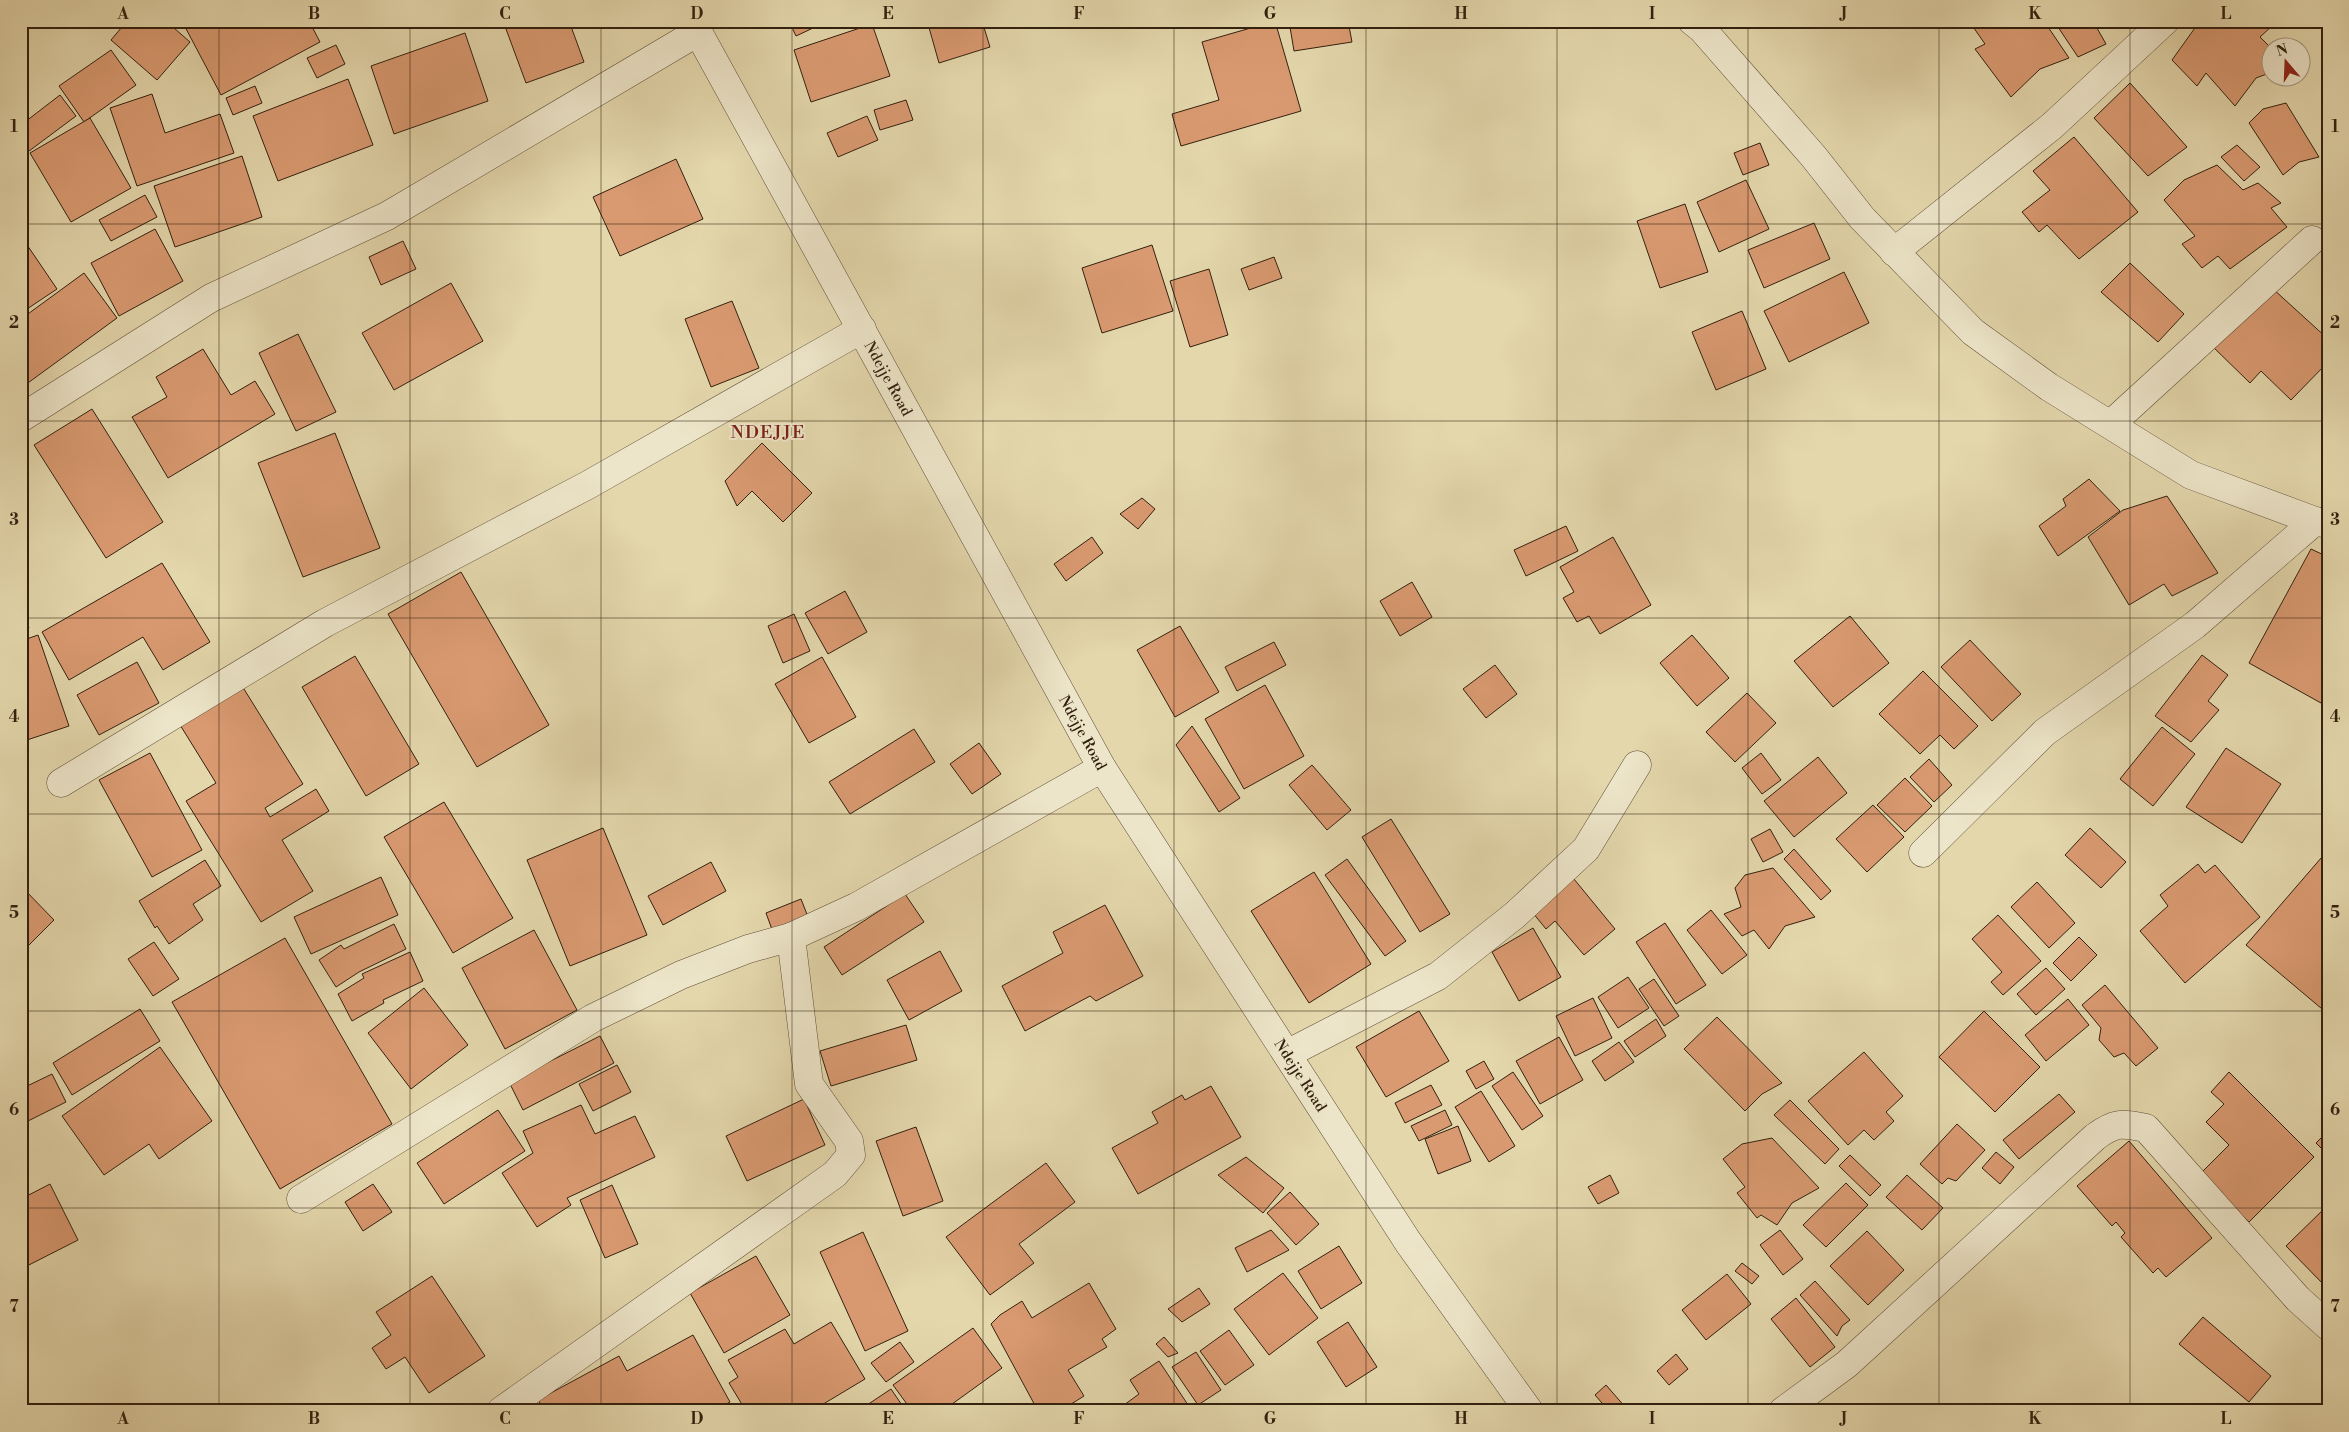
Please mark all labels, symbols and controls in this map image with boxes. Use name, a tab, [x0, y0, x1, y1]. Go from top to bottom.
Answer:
text: A	[116, 4, 129, 24]
text: B	[308, 4, 320, 24]
text: C	[499, 4, 511, 24]
text: D	[691, 4, 704, 24]
text: E	[882, 4, 894, 24]
text: F	[1073, 4, 1085, 24]
text: G	[1264, 4, 1277, 24]
text: H	[1454, 4, 1468, 24]
text: I	[1649, 4, 1655, 24]
text: J	[1839, 4, 1847, 24]
text: K	[2029, 4, 2043, 24]
text: L	[2221, 4, 2232, 24]
north arrow	[2262, 38, 2312, 88]
text: N	[2274, 40, 2290, 61]
text: 1	[10, 117, 18, 137]
text: 1	[2331, 117, 2339, 137]
text: 2	[9, 313, 19, 333]
text: 2	[2330, 313, 2340, 333]
street label: Ndejje Road	[860, 338, 916, 420]
district label: NDEJJE	[731, 421, 805, 444]
text: 3	[9, 510, 19, 530]
text: 3	[2330, 510, 2340, 530]
street label: Ndejje Road	[1054, 692, 1111, 774]
text: 4	[9, 707, 20, 727]
text: 4	[2330, 707, 2341, 727]
text: 5	[9, 903, 19, 923]
text: 5	[2330, 903, 2340, 923]
street label: Ndejje Road	[1270, 1036, 1331, 1116]
text: 6	[9, 1100, 19, 1120]
text: 6	[2330, 1100, 2340, 1120]
text: 7	[9, 1297, 19, 1317]
text: 7	[2330, 1297, 2340, 1317]
text: A	[116, 1409, 129, 1429]
text: B	[308, 1409, 320, 1429]
text: C	[499, 1409, 511, 1429]
text: D	[691, 1409, 704, 1429]
text: E	[882, 1409, 894, 1429]
text: F	[1073, 1409, 1085, 1429]
text: G	[1264, 1409, 1277, 1429]
text: H	[1454, 1409, 1468, 1429]
text: I	[1649, 1409, 1655, 1429]
text: J	[1839, 1409, 1847, 1429]
text: K	[2029, 1409, 2043, 1429]
text: L	[2221, 1409, 2232, 1429]

